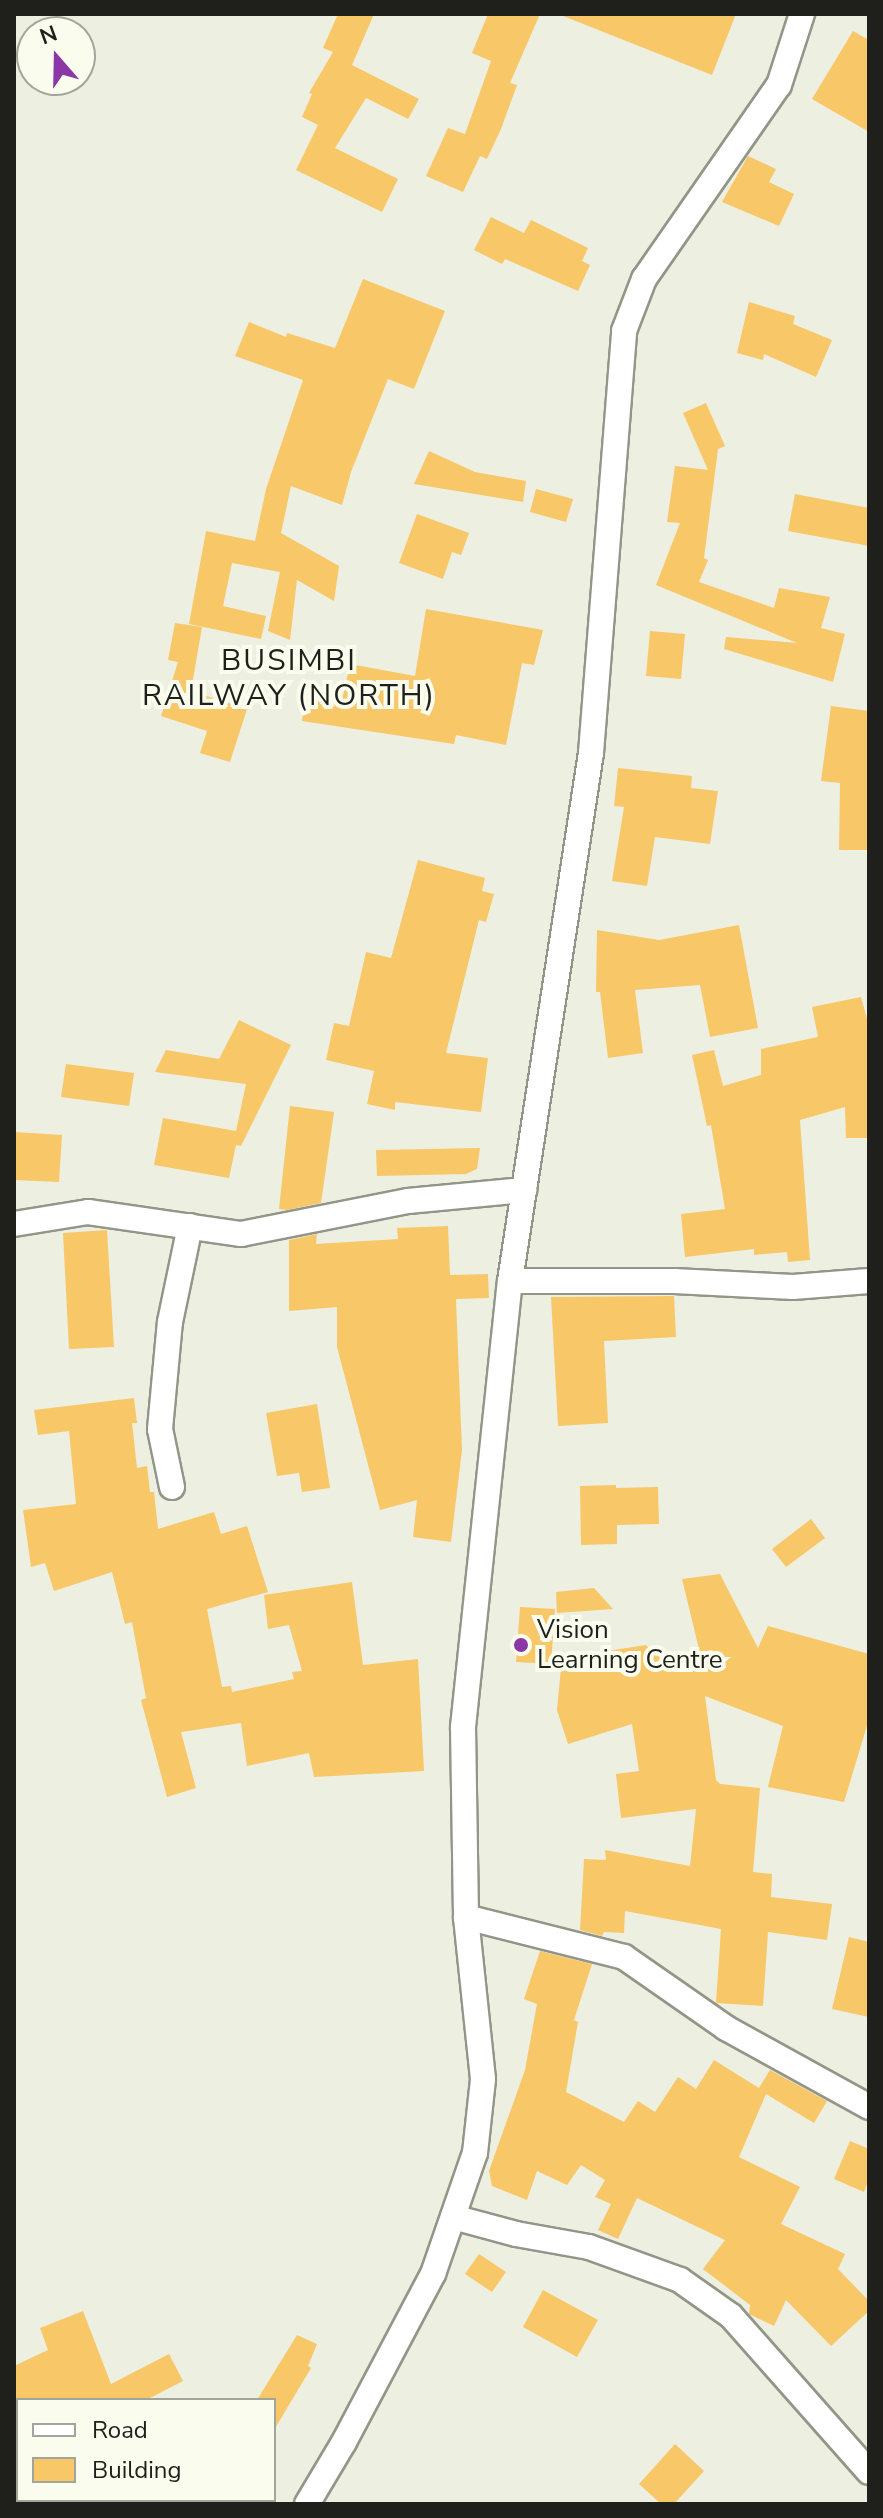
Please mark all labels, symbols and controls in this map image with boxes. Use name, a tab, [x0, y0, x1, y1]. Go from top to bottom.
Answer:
north arrow	[16, 16, 96, 96]
text: N	[36, 18, 61, 52]
district label: BUSIMBI RAILWAY (NORTH)	[142, 643, 436, 714]
place label: Vision Learning Centre	[537, 1614, 723, 1676]
marker: Vision Learning Centre	[512, 1636, 530, 1654]
legend	[16, 2398, 276, 2502]
text: Road	[92, 2414, 148, 2446]
text: Building	[92, 2454, 182, 2486]

